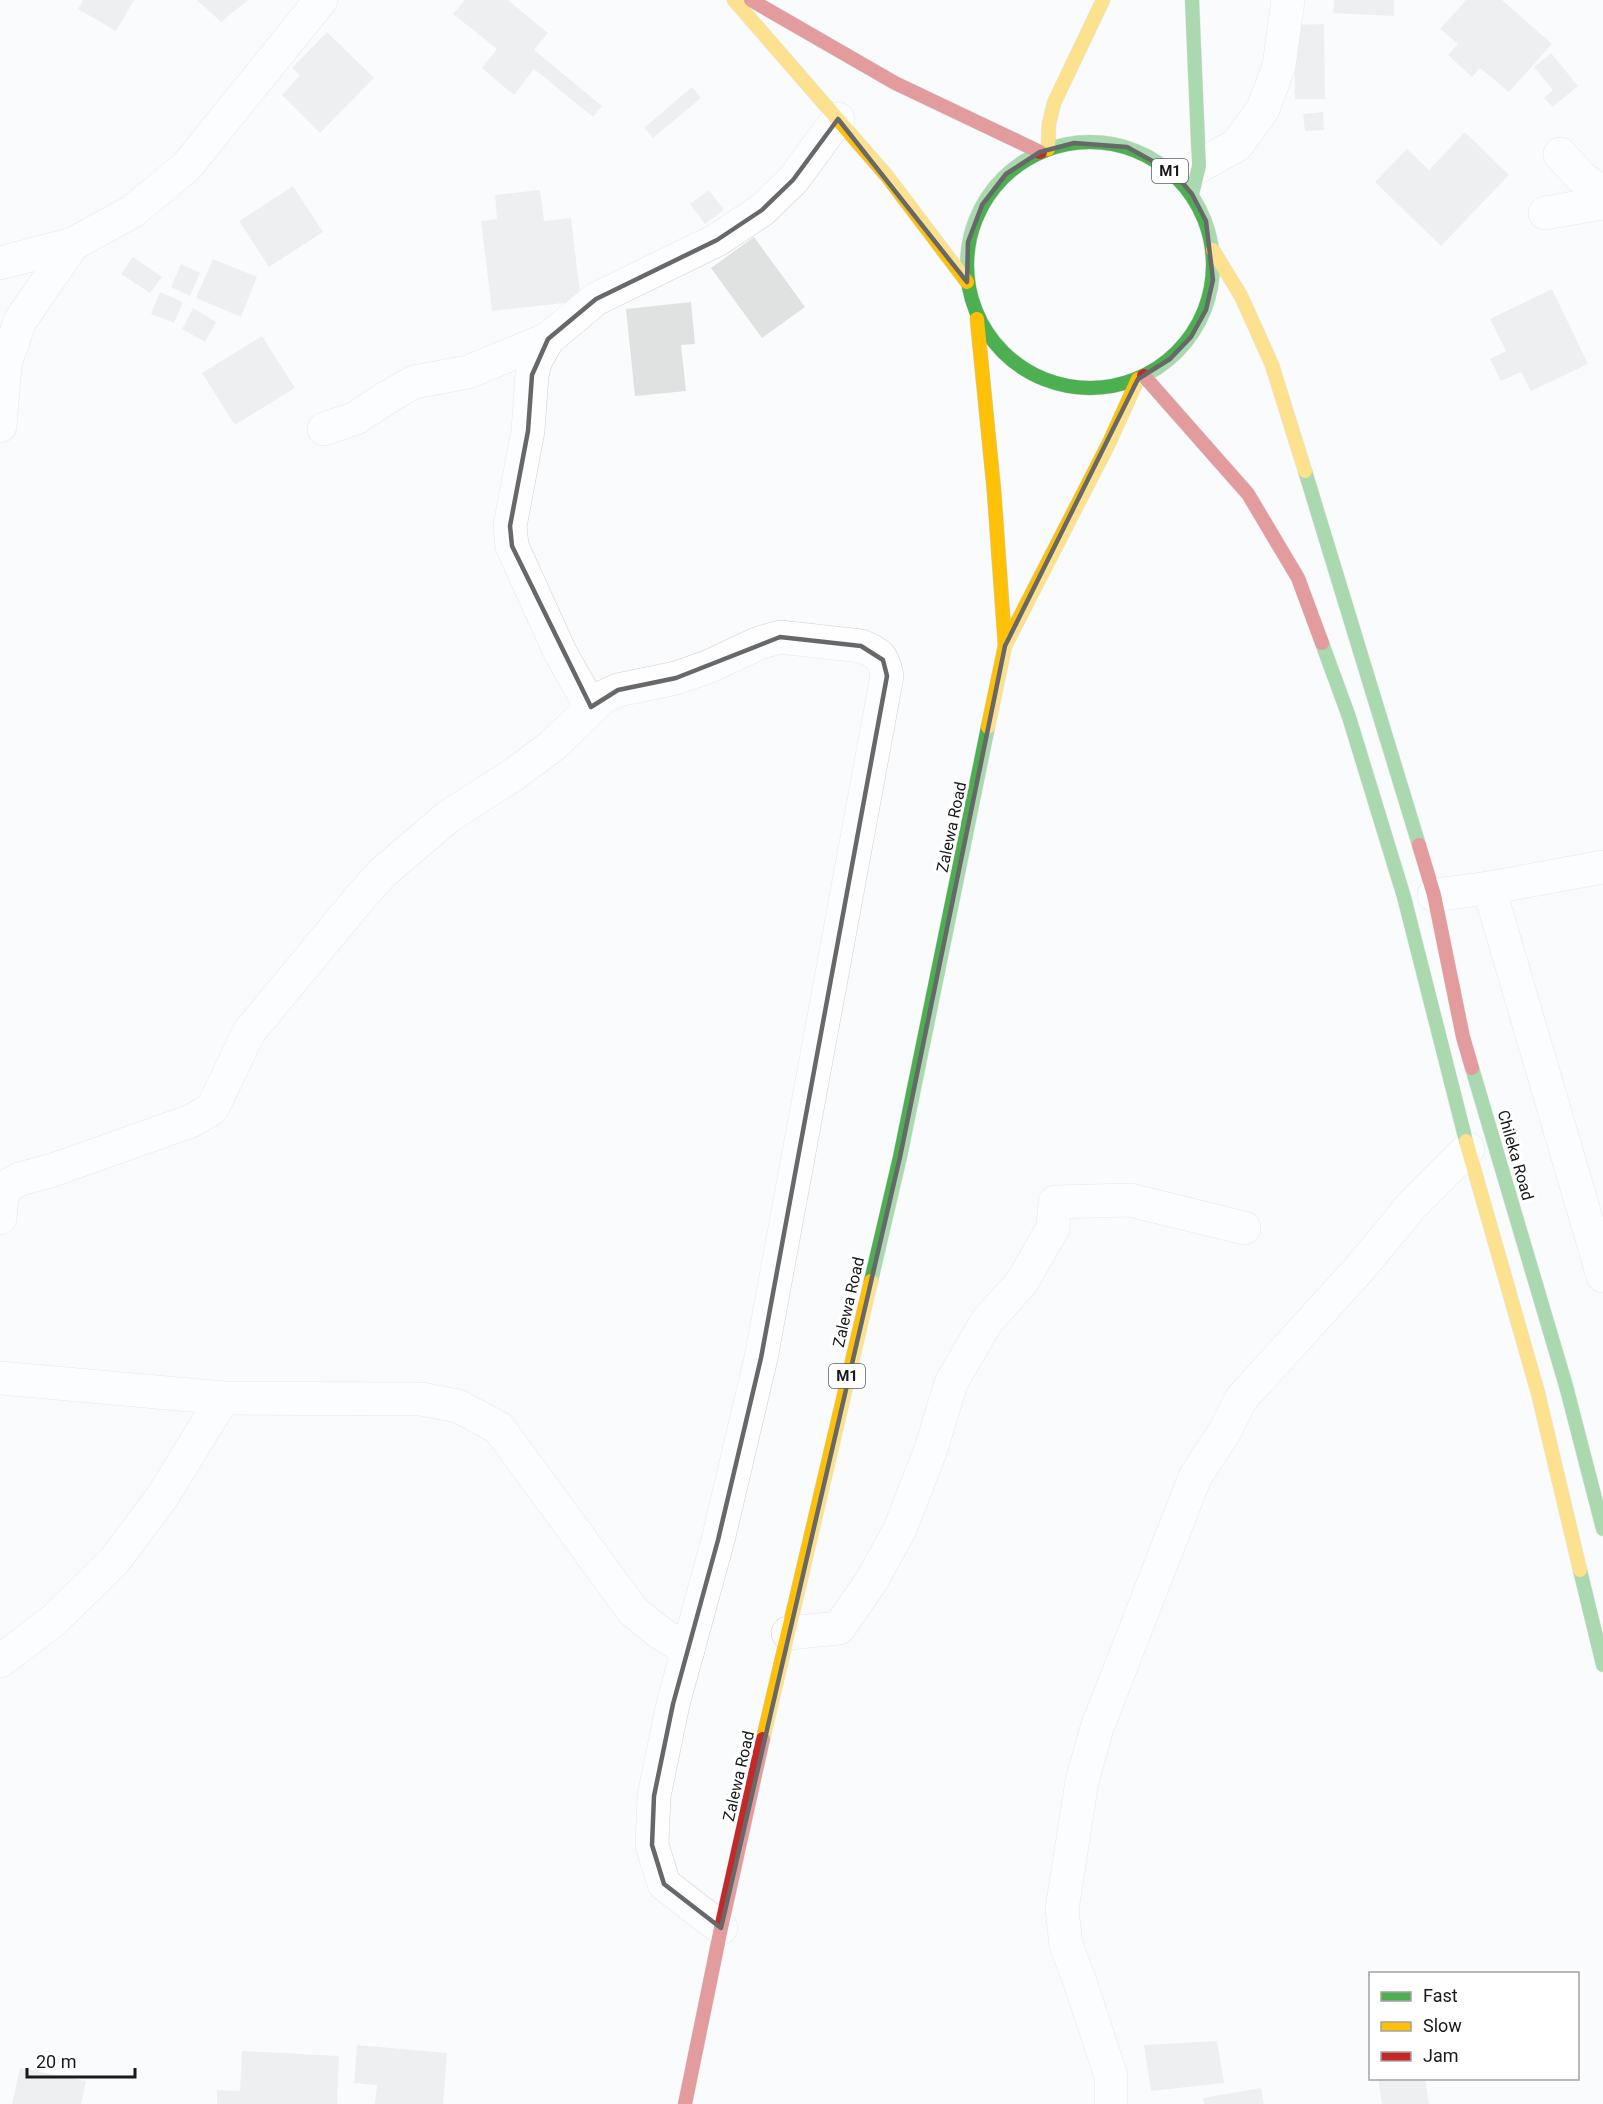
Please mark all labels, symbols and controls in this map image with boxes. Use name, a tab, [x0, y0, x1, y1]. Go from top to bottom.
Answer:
road number: M1	[1152, 159, 1188, 183]
street label: Zalewa Road	[933, 780, 970, 874]
street label: Chileka Road	[1494, 1108, 1537, 1202]
street label: Zalewa Road	[829, 1255, 868, 1349]
road number: M1	[829, 1364, 865, 1388]
street label: Zalewa Road	[719, 1729, 758, 1823]
legend	[1369, 1972, 1579, 2080]
text: Fast	[1423, 1985, 1458, 2006]
text: Slow	[1423, 2015, 1462, 2036]
scale bar	[27, 2041, 135, 2079]
text: Jam	[1423, 2045, 1459, 2066]
text: 20 m	[36, 2051, 76, 2072]

